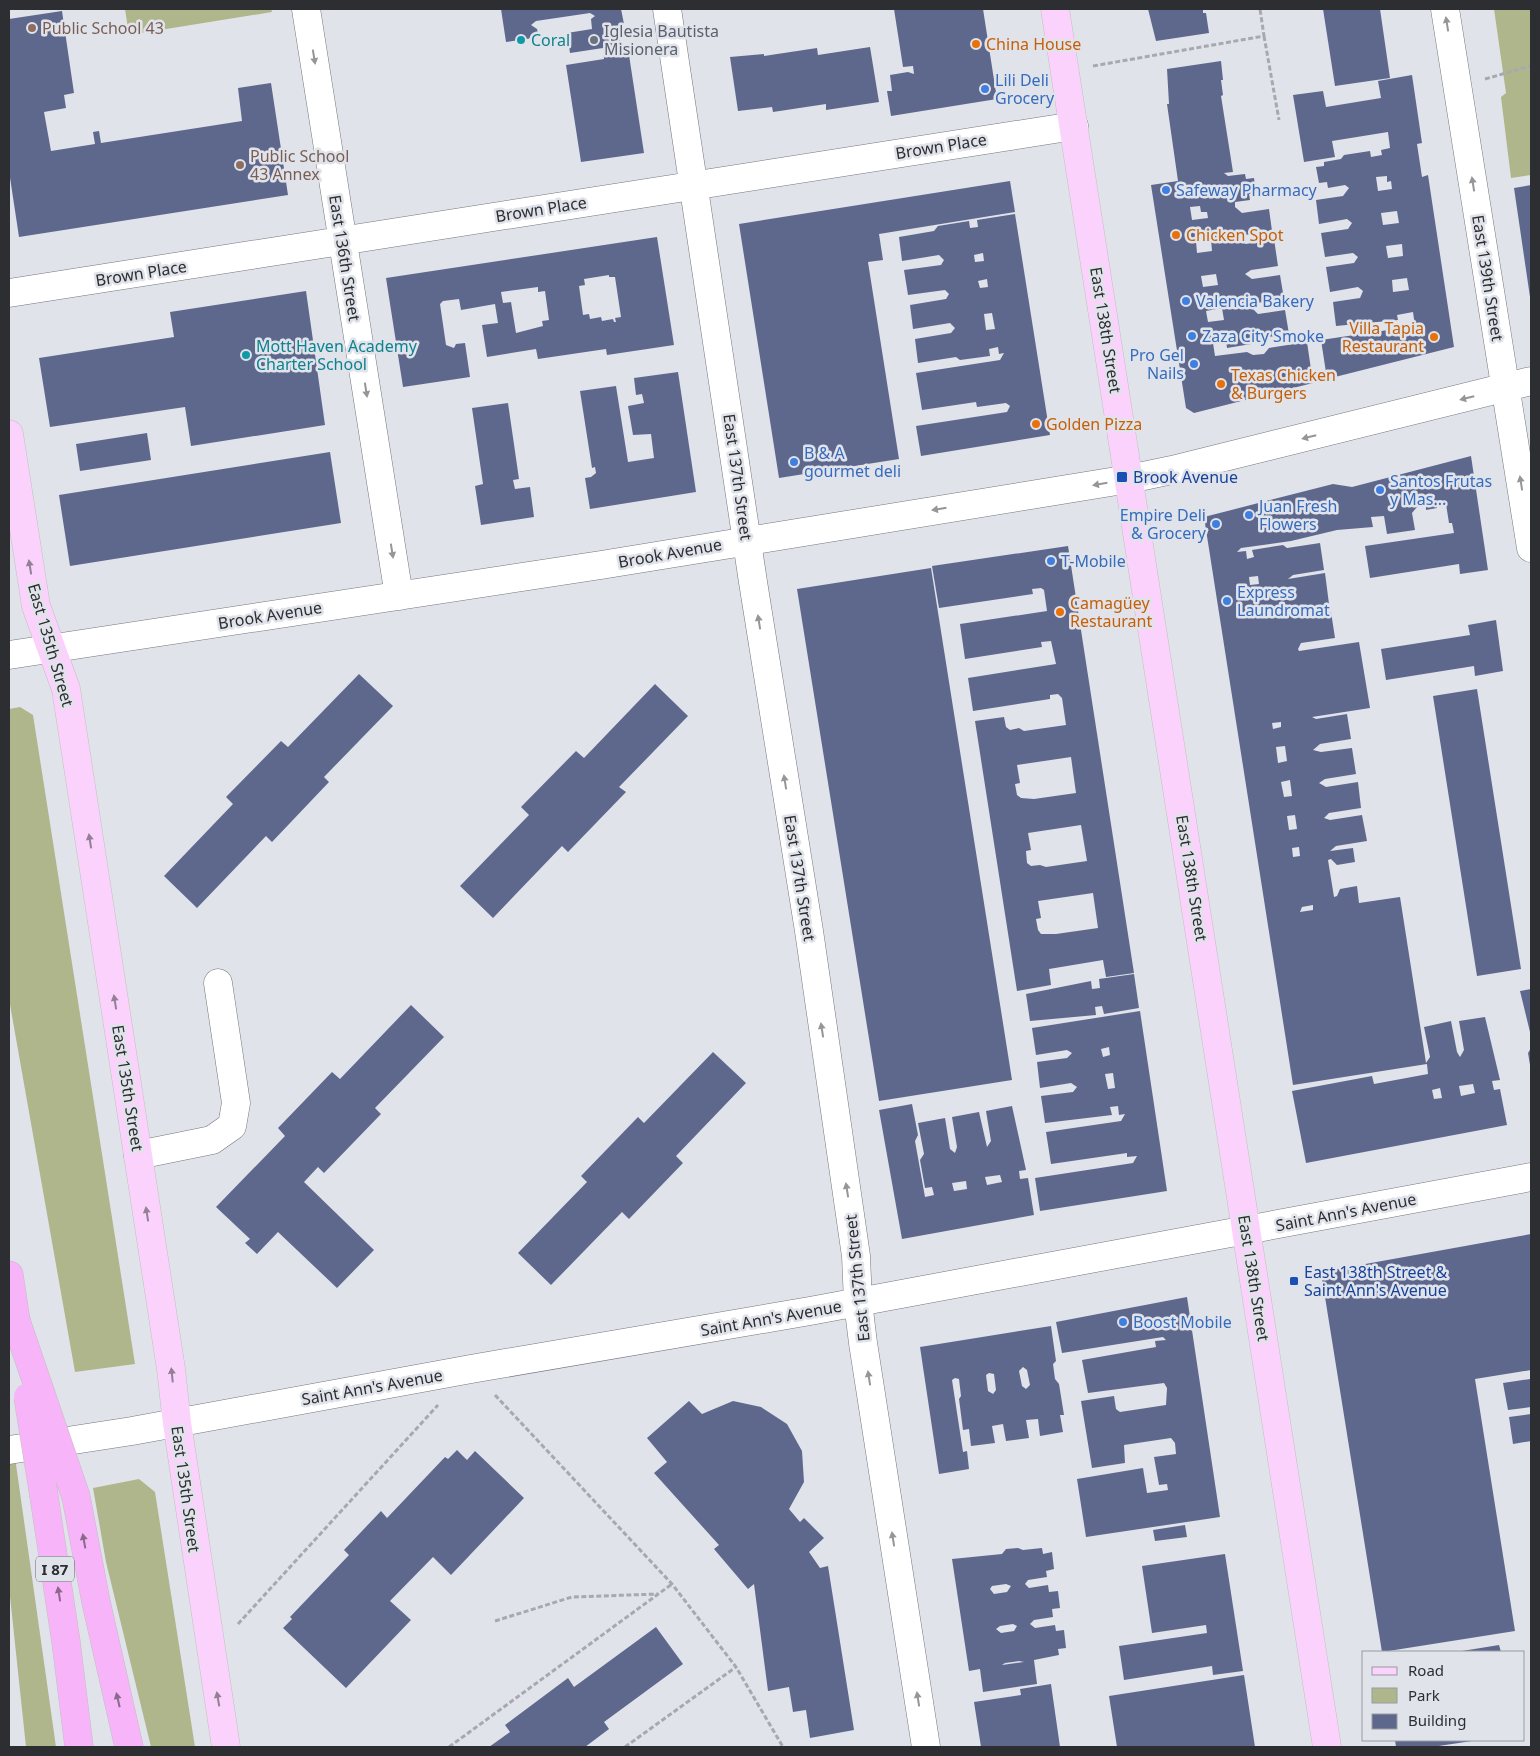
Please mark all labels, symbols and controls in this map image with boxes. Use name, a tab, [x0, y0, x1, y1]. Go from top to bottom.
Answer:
one-way arrow	[1443, 15, 1451, 31]
place label: Public School 43	[42, 17, 164, 39]
place label: Iglesia Bautista Misionera	[604, 20, 719, 60]
marker: Public School 43	[26, 22, 38, 34]
place label: Coral	[531, 29, 570, 51]
place label: China House	[986, 33, 1081, 55]
marker: Coral	[515, 34, 527, 46]
marker: Iglesia Bautista Misionera	[588, 34, 600, 46]
marker: China House	[970, 38, 982, 50]
one-way arrow	[310, 49, 318, 65]
place label: Lili Deli Grocery	[995, 69, 1055, 109]
marker: Lili Deli Grocery	[979, 83, 991, 95]
street label: Brown Place	[894, 128, 988, 164]
place label: Public School 43 Annex	[250, 145, 349, 185]
marker: Public School 43 Annex	[234, 159, 246, 171]
one-way arrow	[1469, 176, 1477, 192]
place label: Safeway Pharmacy	[1176, 179, 1318, 201]
marker: Safeway Pharmacy	[1160, 184, 1172, 196]
street label: Brown Place	[494, 191, 588, 227]
street label: East 136th Street	[324, 193, 366, 323]
street label: East 139th Street	[1467, 213, 1509, 343]
place label: Chicken Spot	[1186, 224, 1284, 246]
marker: Chicken Spot	[1170, 229, 1182, 241]
street label: Brown Place	[94, 255, 188, 291]
street label: East 138th Street	[1085, 265, 1127, 395]
place label: Valencia Bakery	[1196, 290, 1315, 312]
marker: Valencia Bakery	[1180, 295, 1192, 307]
place label: Villa Tapia Restaurant	[1342, 317, 1424, 357]
place label: Zaza City Smoke	[1202, 325, 1324, 347]
marker: Zaza City Smoke	[1186, 330, 1198, 342]
marker: Villa Tapia Restaurant	[1428, 331, 1440, 343]
place label: Mott Haven Academy Charter School	[256, 335, 418, 375]
place label: Pro Gel Nails	[1129, 344, 1184, 384]
marker: Mott Haven Academy Charter School	[240, 349, 252, 361]
marker: Pro Gel Nails	[1188, 358, 1200, 370]
place label: Texas Chicken & Burgers	[1231, 364, 1336, 404]
marker: Texas Chicken & Burgers	[1215, 378, 1227, 390]
one-way arrow	[362, 383, 370, 399]
one-way arrow	[1460, 394, 1475, 402]
street label: East 137th Street	[718, 412, 758, 542]
place label: Golden Pizza	[1046, 413, 1142, 435]
marker: Golden Pizza	[1030, 418, 1042, 430]
one-way arrow	[1302, 433, 1317, 441]
place label: B & A gourmet deli	[804, 442, 901, 482]
marker: B & A gourmet deli	[788, 456, 800, 468]
place label: Brook Avenue	[1133, 466, 1238, 488]
marker: Brook Avenue	[1115, 470, 1129, 484]
place label: Santos Frutas y Mas...	[1390, 470, 1492, 510]
one-way arrow	[1517, 474, 1525, 490]
one-way arrow	[1091, 480, 1107, 488]
marker: Santos Frutas y Mas...	[1374, 484, 1386, 496]
place label: Juan Fresh Flowers	[1257, 495, 1337, 535]
place label: Empire Deli & Grocery	[1120, 504, 1207, 544]
one-way arrow	[931, 506, 947, 514]
marker: Juan Fresh Flowers	[1243, 509, 1255, 521]
marker: Empire Deli & Grocery	[1210, 518, 1222, 530]
street label: Brook Avenue	[616, 533, 724, 573]
one-way arrow	[388, 543, 396, 559]
place label: T-Mobile	[1061, 550, 1126, 572]
marker: T-Mobile	[1045, 555, 1057, 567]
one-way arrow	[26, 559, 34, 575]
street label: East 135th Street	[23, 581, 79, 709]
place label: Express Laundromat	[1237, 581, 1330, 621]
place label: Camagüey Restaurant	[1070, 592, 1152, 632]
marker: Express Laundromat	[1221, 595, 1233, 607]
street label: Brook Avenue	[216, 596, 324, 634]
marker: Camagüey Restaurant	[1054, 606, 1066, 618]
one-way arrow	[755, 614, 763, 630]
one-way arrow	[781, 774, 789, 790]
street label: East 137th Street	[779, 813, 821, 943]
street label: East 138th Street	[1171, 813, 1213, 943]
one-way arrow	[85, 833, 93, 849]
one-way arrow	[110, 993, 118, 1009]
one-way arrow	[818, 1021, 826, 1037]
street label: East 135th Street	[107, 1023, 149, 1153]
one-way arrow	[842, 1182, 850, 1198]
street label: Saint Ann's Avenue	[1274, 1188, 1418, 1236]
one-way arrow	[143, 1206, 151, 1222]
street label: East 137th Street	[839, 1213, 875, 1343]
street label: East 138th Street	[1233, 1213, 1275, 1343]
place label: East 138th Street & Saint Ann's Avenue	[1304, 1261, 1448, 1301]
marker: East 138th Street & Saint Ann's Avenue	[1288, 1275, 1300, 1287]
street label: Saint Ann's Avenue	[699, 1295, 843, 1341]
place label: Boost Mobile	[1133, 1311, 1232, 1333]
marker: Boost Mobile	[1117, 1316, 1129, 1328]
street label: Saint Ann's Avenue	[300, 1364, 444, 1410]
one-way arrow	[168, 1366, 176, 1382]
one-way arrow	[864, 1370, 872, 1386]
street label: East 135th Street	[166, 1424, 206, 1554]
one-way arrow	[889, 1530, 897, 1546]
one-way arrow	[79, 1533, 87, 1549]
road number: I 87	[36, 1556, 74, 1582]
one-way arrow	[54, 1586, 62, 1602]
legend	[1362, 1651, 1525, 1741]
text: Road	[1408, 1660, 1444, 1680]
text: Park	[1408, 1685, 1440, 1705]
one-way arrow	[213, 1691, 221, 1707]
one-way arrow	[914, 1691, 922, 1707]
one-way arrow	[114, 1692, 122, 1707]
text: Building	[1408, 1710, 1466, 1730]

